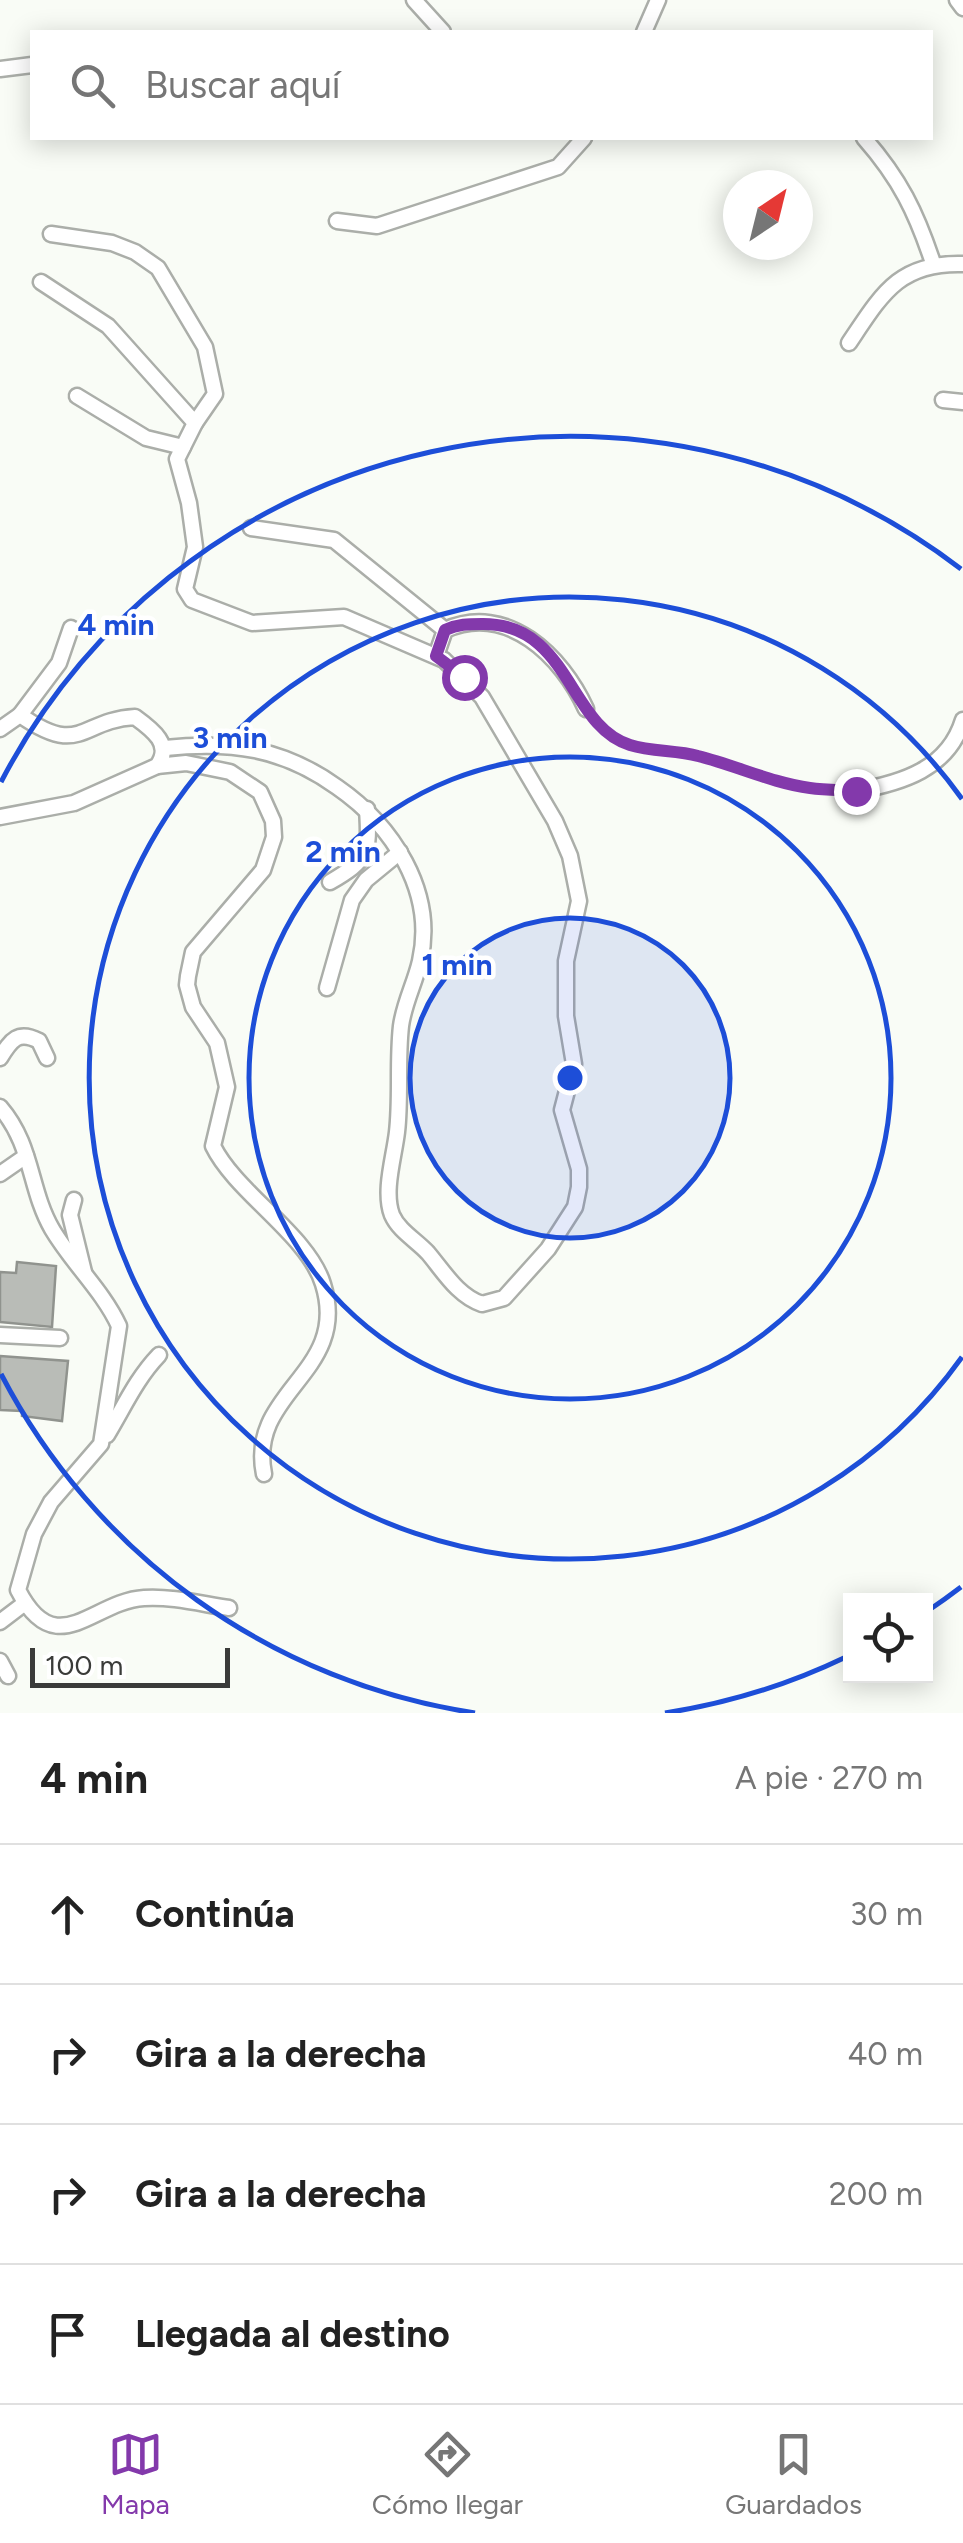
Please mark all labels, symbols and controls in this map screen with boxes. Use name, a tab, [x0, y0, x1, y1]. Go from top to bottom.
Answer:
search box	[30, 30, 933, 140]
icon: search	[65, 58, 120, 113]
text: Buscar aquí	[145, 62, 341, 108]
north arrow	[723, 170, 813, 260]
text: 4 min	[77, 606, 155, 643]
route start	[442, 655, 488, 701]
text: 3 min	[193, 719, 267, 756]
route end	[834, 769, 880, 815]
text: 2 min	[305, 833, 381, 870]
text: 1 min	[422, 946, 492, 983]
centre of rings	[552, 1060, 588, 1096]
map controls	[843, 1593, 933, 1683]
button: locate	[843, 1593, 933, 1683]
scale bar	[30, 1643, 230, 1688]
text: 100 m	[45, 1648, 123, 1682]
text: 4 min	[40, 1753, 148, 1804]
text: A pie · 270 m	[735, 1759, 923, 1797]
icon: ahead	[40, 1887, 95, 1942]
text: Continúa	[135, 1891, 295, 1937]
text: 30 m	[850, 1895, 923, 1933]
icon: right	[40, 2027, 95, 2082]
text: Gira a la derecha	[135, 2031, 427, 2077]
text: 40 m	[847, 2035, 923, 2073]
icon: right	[40, 2167, 95, 2222]
text: Gira a la derecha	[135, 2171, 427, 2217]
text: 200 m	[829, 2175, 923, 2213]
icon: arrive	[40, 2307, 95, 2362]
text: Llegada al destino	[135, 2311, 450, 2357]
tab: Mapa	[101, 2427, 170, 2521]
tab: Cómo llegar	[372, 2427, 523, 2521]
tab: Guardados	[725, 2427, 862, 2521]

